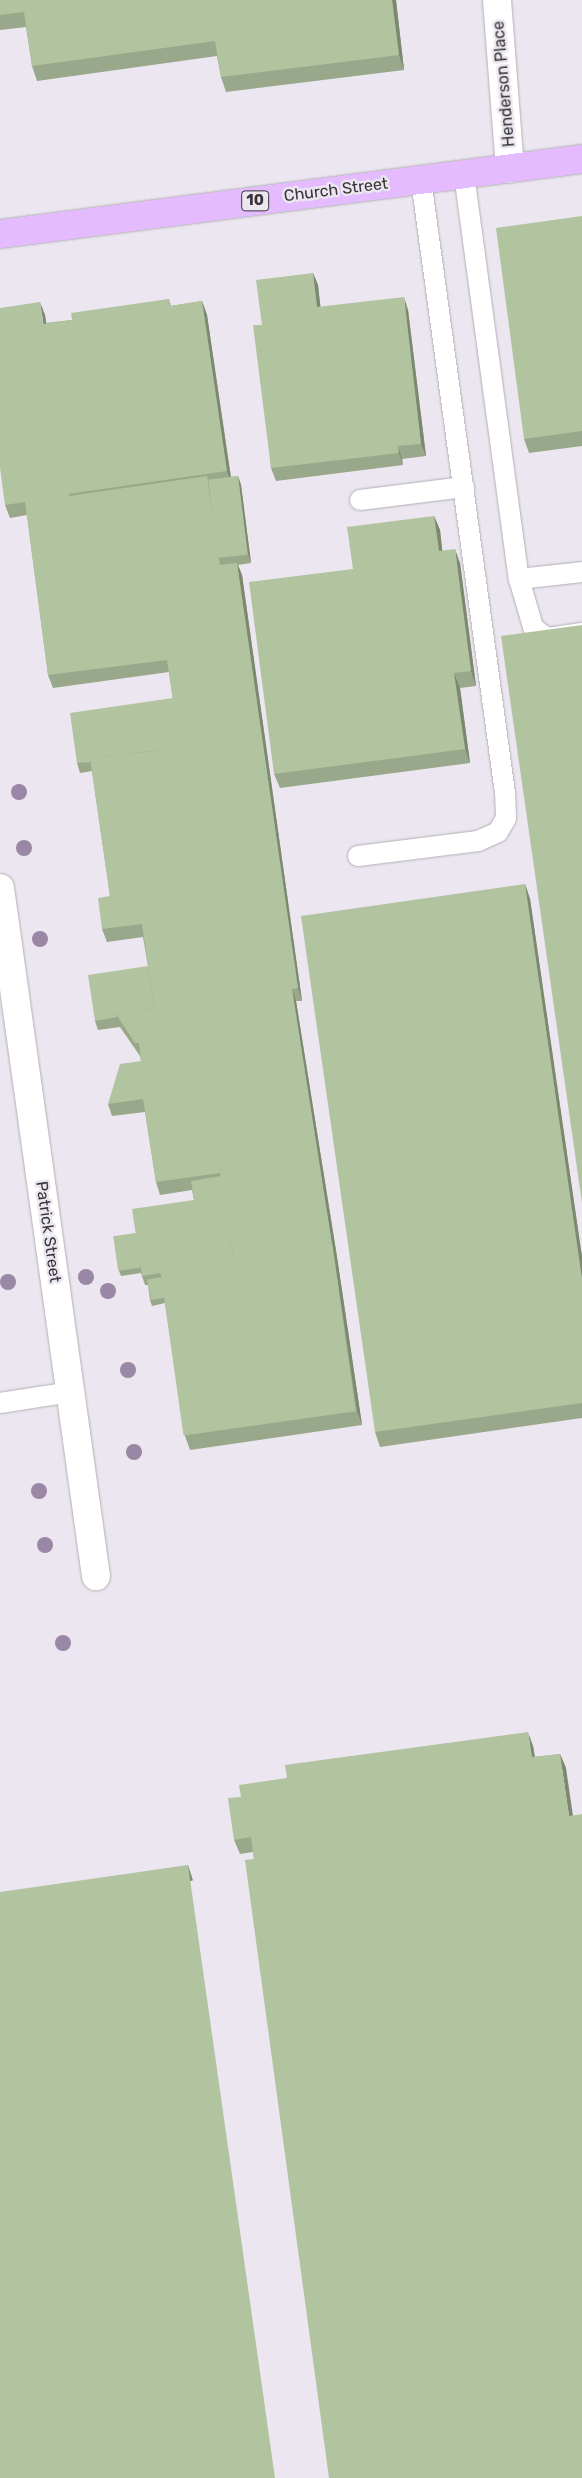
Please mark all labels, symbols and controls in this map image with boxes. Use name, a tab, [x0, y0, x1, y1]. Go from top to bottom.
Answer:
street label: Henderson Place	[489, 20, 519, 148]
street label: Church Street	[283, 174, 389, 206]
road number: 10	[240, 188, 270, 214]
street label: Patrick Street	[31, 1180, 65, 1284]

